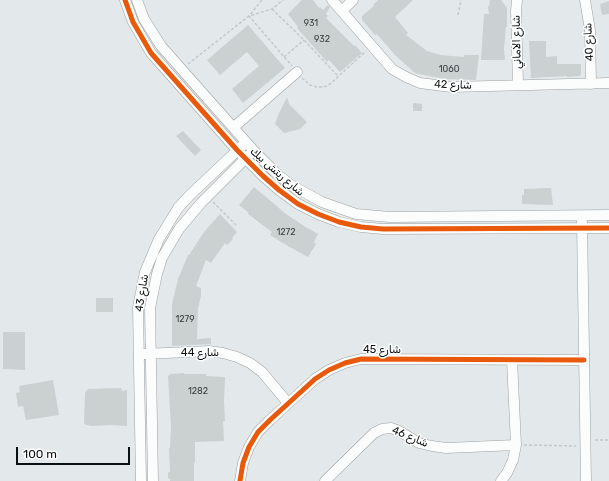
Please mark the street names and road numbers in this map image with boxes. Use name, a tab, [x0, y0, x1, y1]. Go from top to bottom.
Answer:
street label: شارع الاماني	[510, 15, 524, 69]
street label: شارع 40	[581, 22, 597, 62]
street label: شارع 42	[434, 78, 472, 92]
street label: شارع ريتش بيك	[247, 145, 307, 199]
street label: شارع 43	[133, 273, 151, 313]
street label: شارع 45	[363, 343, 401, 357]
street label: شارع 44	[181, 346, 219, 360]
street label: شارع 46	[390, 424, 430, 450]

